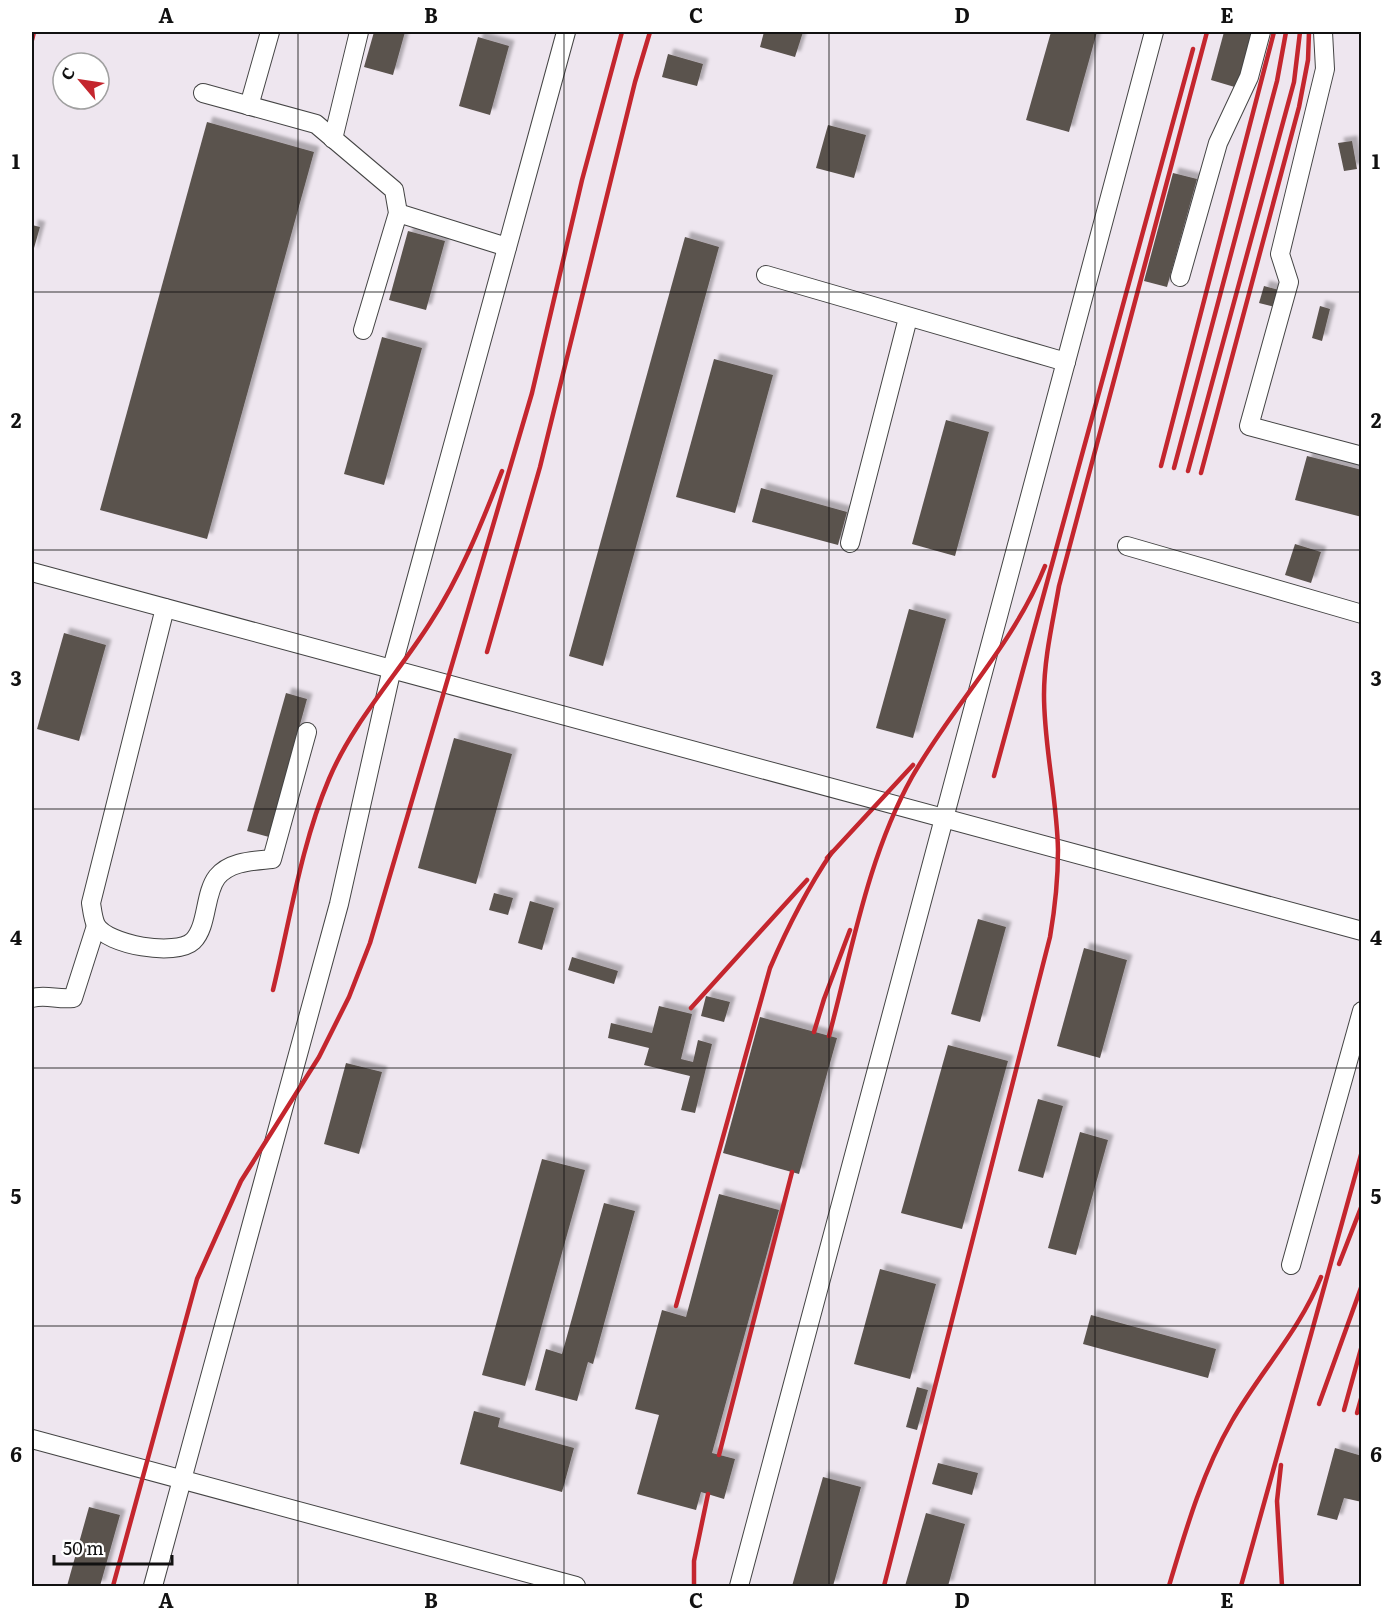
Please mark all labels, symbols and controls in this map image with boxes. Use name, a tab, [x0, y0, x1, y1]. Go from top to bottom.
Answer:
text: A	[158, 0, 174, 29]
text: B	[424, 0, 438, 29]
text: C	[689, 0, 703, 29]
text: D	[954, 0, 970, 29]
text: E	[1220, 0, 1234, 29]
north arrow	[51, 51, 111, 111]
text: С	[54, 62, 80, 84]
text: 1	[12, 145, 20, 175]
text: 1	[1372, 145, 1380, 175]
text: 2	[11, 404, 22, 434]
text: 2	[1371, 404, 1382, 434]
text: 3	[10, 662, 22, 692]
text: 3	[1370, 662, 1382, 692]
text: 4	[10, 921, 22, 951]
text: 4	[1370, 921, 1382, 951]
text: 5	[11, 1180, 22, 1210]
text: 5	[1371, 1180, 1382, 1210]
text: 6	[10, 1438, 22, 1468]
text: 6	[1370, 1438, 1382, 1468]
scale bar	[54, 1528, 172, 1566]
text: 50 m	[63, 1534, 104, 1561]
text: A	[158, 1584, 174, 1614]
text: B	[424, 1584, 438, 1614]
text: C	[689, 1584, 703, 1614]
text: D	[954, 1584, 970, 1614]
text: E	[1220, 1584, 1234, 1614]

